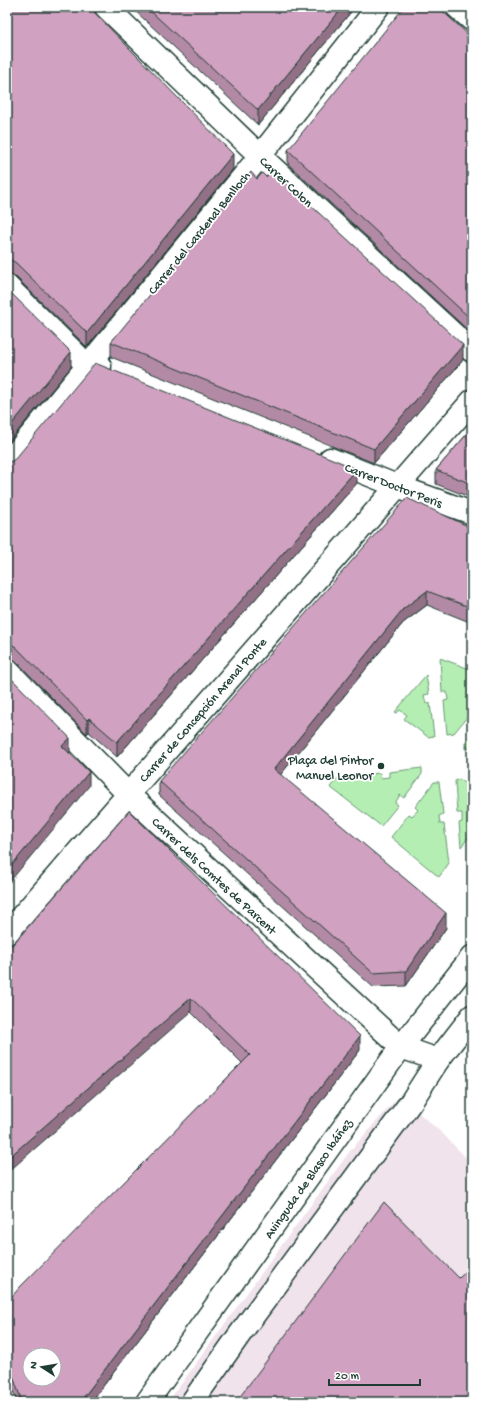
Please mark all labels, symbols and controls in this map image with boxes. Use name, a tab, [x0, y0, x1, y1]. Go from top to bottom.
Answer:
street label: Carrer Colon	[256, 154, 316, 212]
street label: Carrer del Cardenal Benlloch	[146, 169, 254, 298]
street label: Carrer Doctor Peris	[342, 461, 445, 512]
street label: Carrer de Concepción Arenal Ponte	[137, 635, 271, 786]
place label: Plaça del Pintor Manuel Leonor	[287, 754, 374, 784]
marker: Plaça del Pintor Manuel Leonor	[376, 761, 386, 771]
street label: Carrer dels Comtes de Parcent	[148, 815, 280, 940]
street label: Avinguda de Blasco Ibáñez	[262, 1116, 357, 1242]
north arrow	[22, 1347, 62, 1387]
text: N	[28, 1361, 41, 1370]
scale bar	[329, 1361, 420, 1387]
text: 20 m	[335, 1370, 360, 1384]

